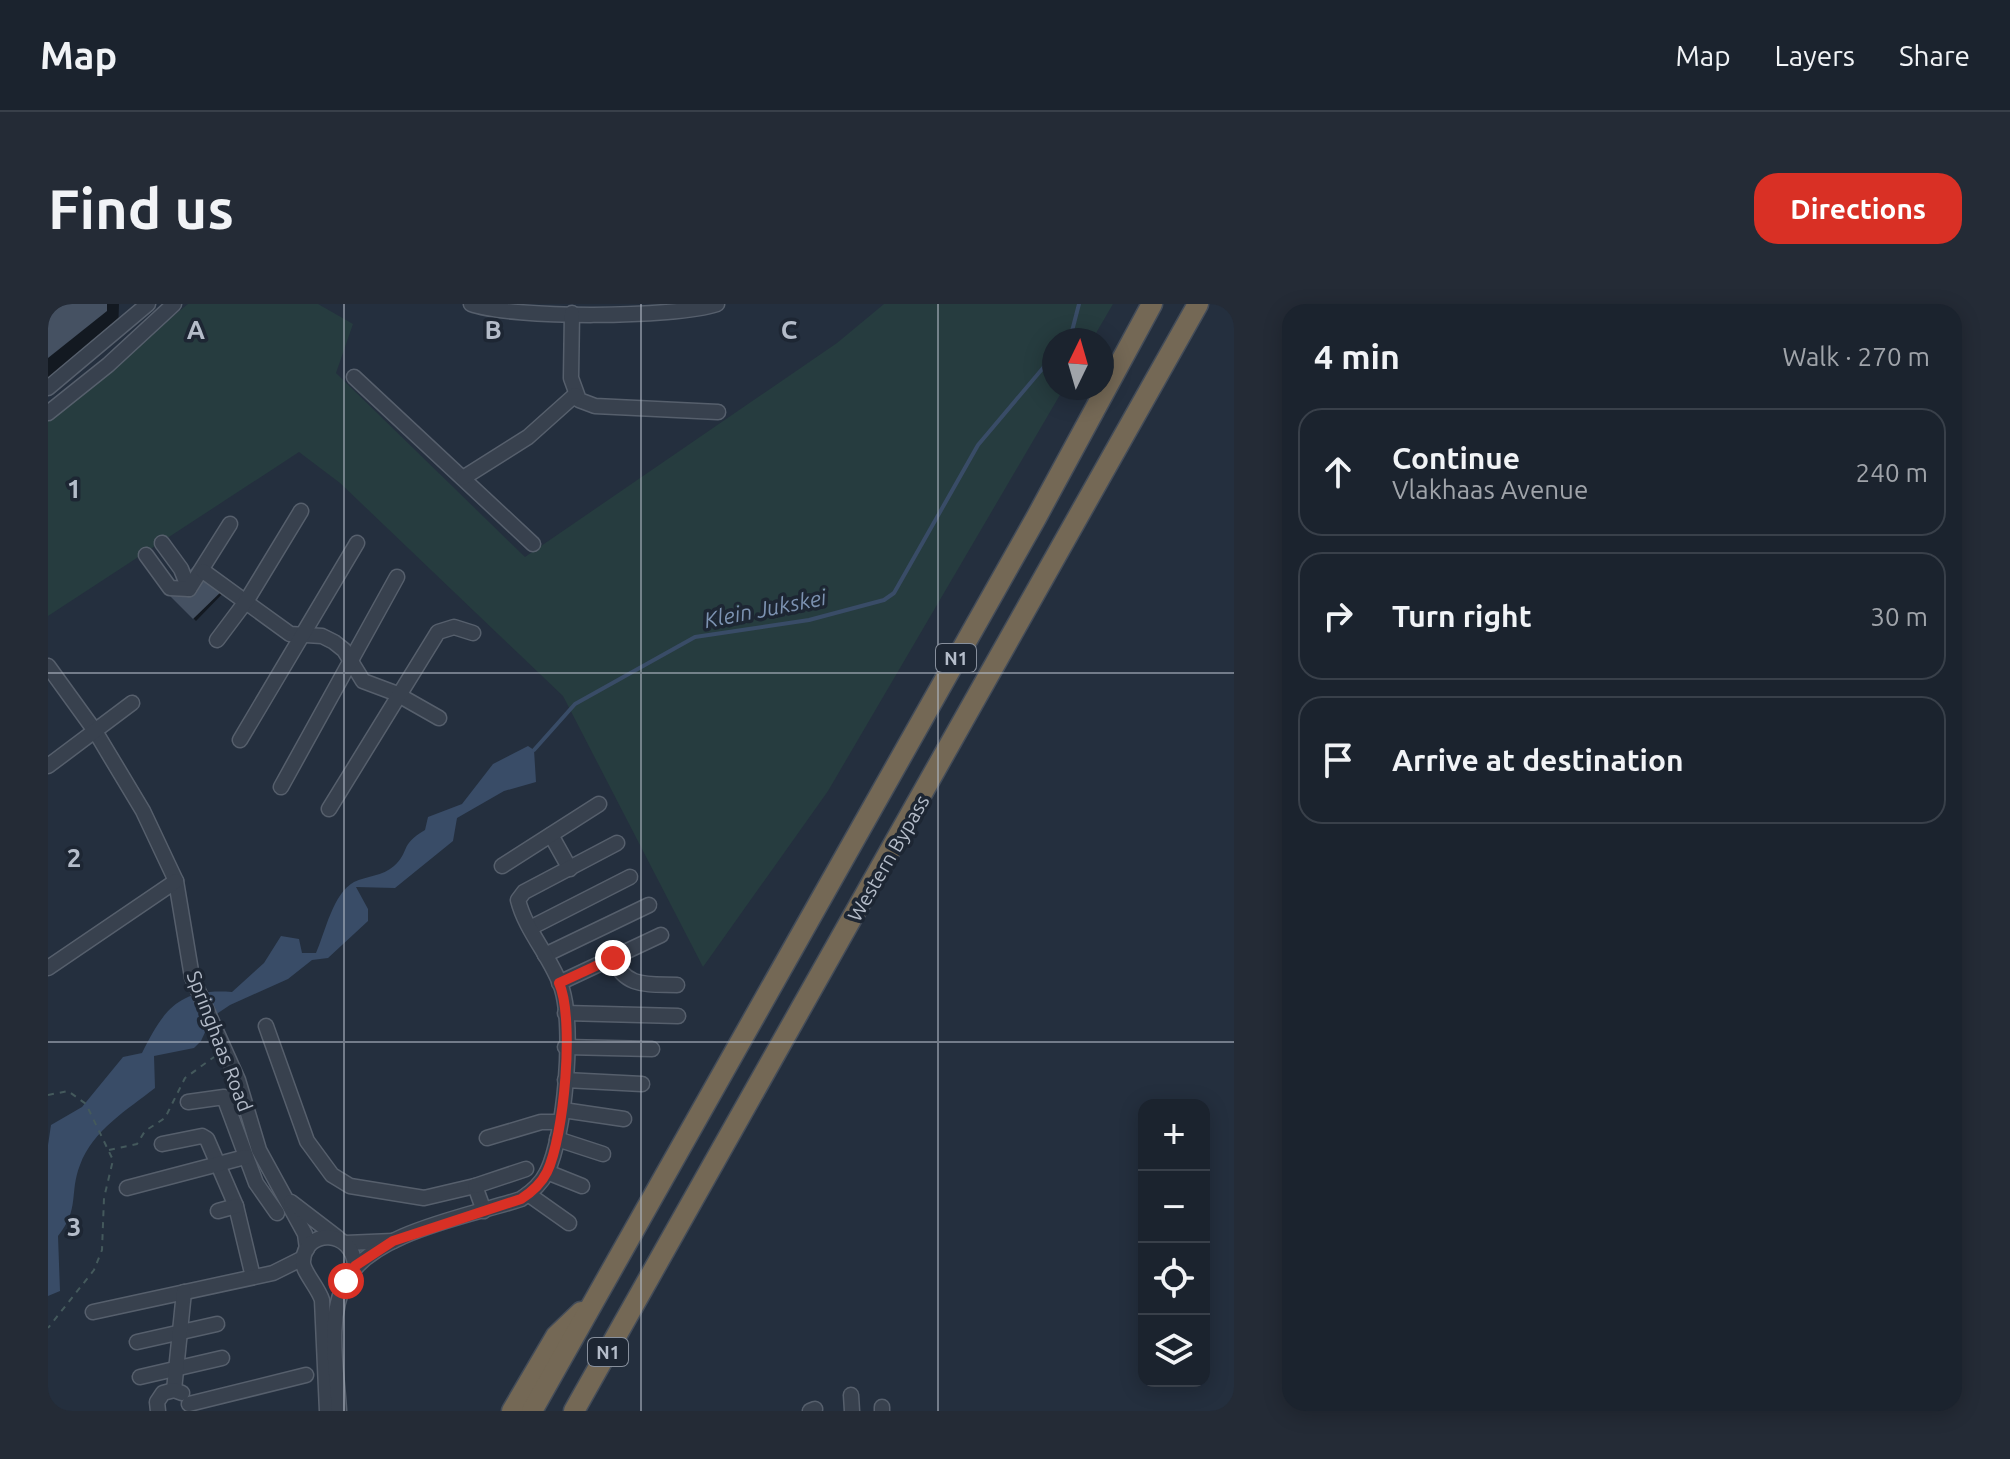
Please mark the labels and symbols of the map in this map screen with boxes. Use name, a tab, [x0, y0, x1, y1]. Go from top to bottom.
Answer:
text: A	[187, 315, 206, 344]
text: B	[484, 315, 502, 344]
text: C	[781, 315, 798, 344]
north arrow	[1042, 328, 1114, 400]
text: 1	[67, 474, 81, 503]
water label: Klein Jukskei	[702, 584, 830, 632]
road number: N1	[936, 644, 976, 672]
street label: Western Bypass	[843, 791, 933, 925]
text: 2	[67, 843, 81, 872]
route end	[595, 940, 631, 976]
street label: Springhaas Road	[183, 967, 257, 1115]
text: 3	[67, 1212, 81, 1241]
route start	[328, 1263, 364, 1299]
road number: N1	[588, 1338, 628, 1366]

